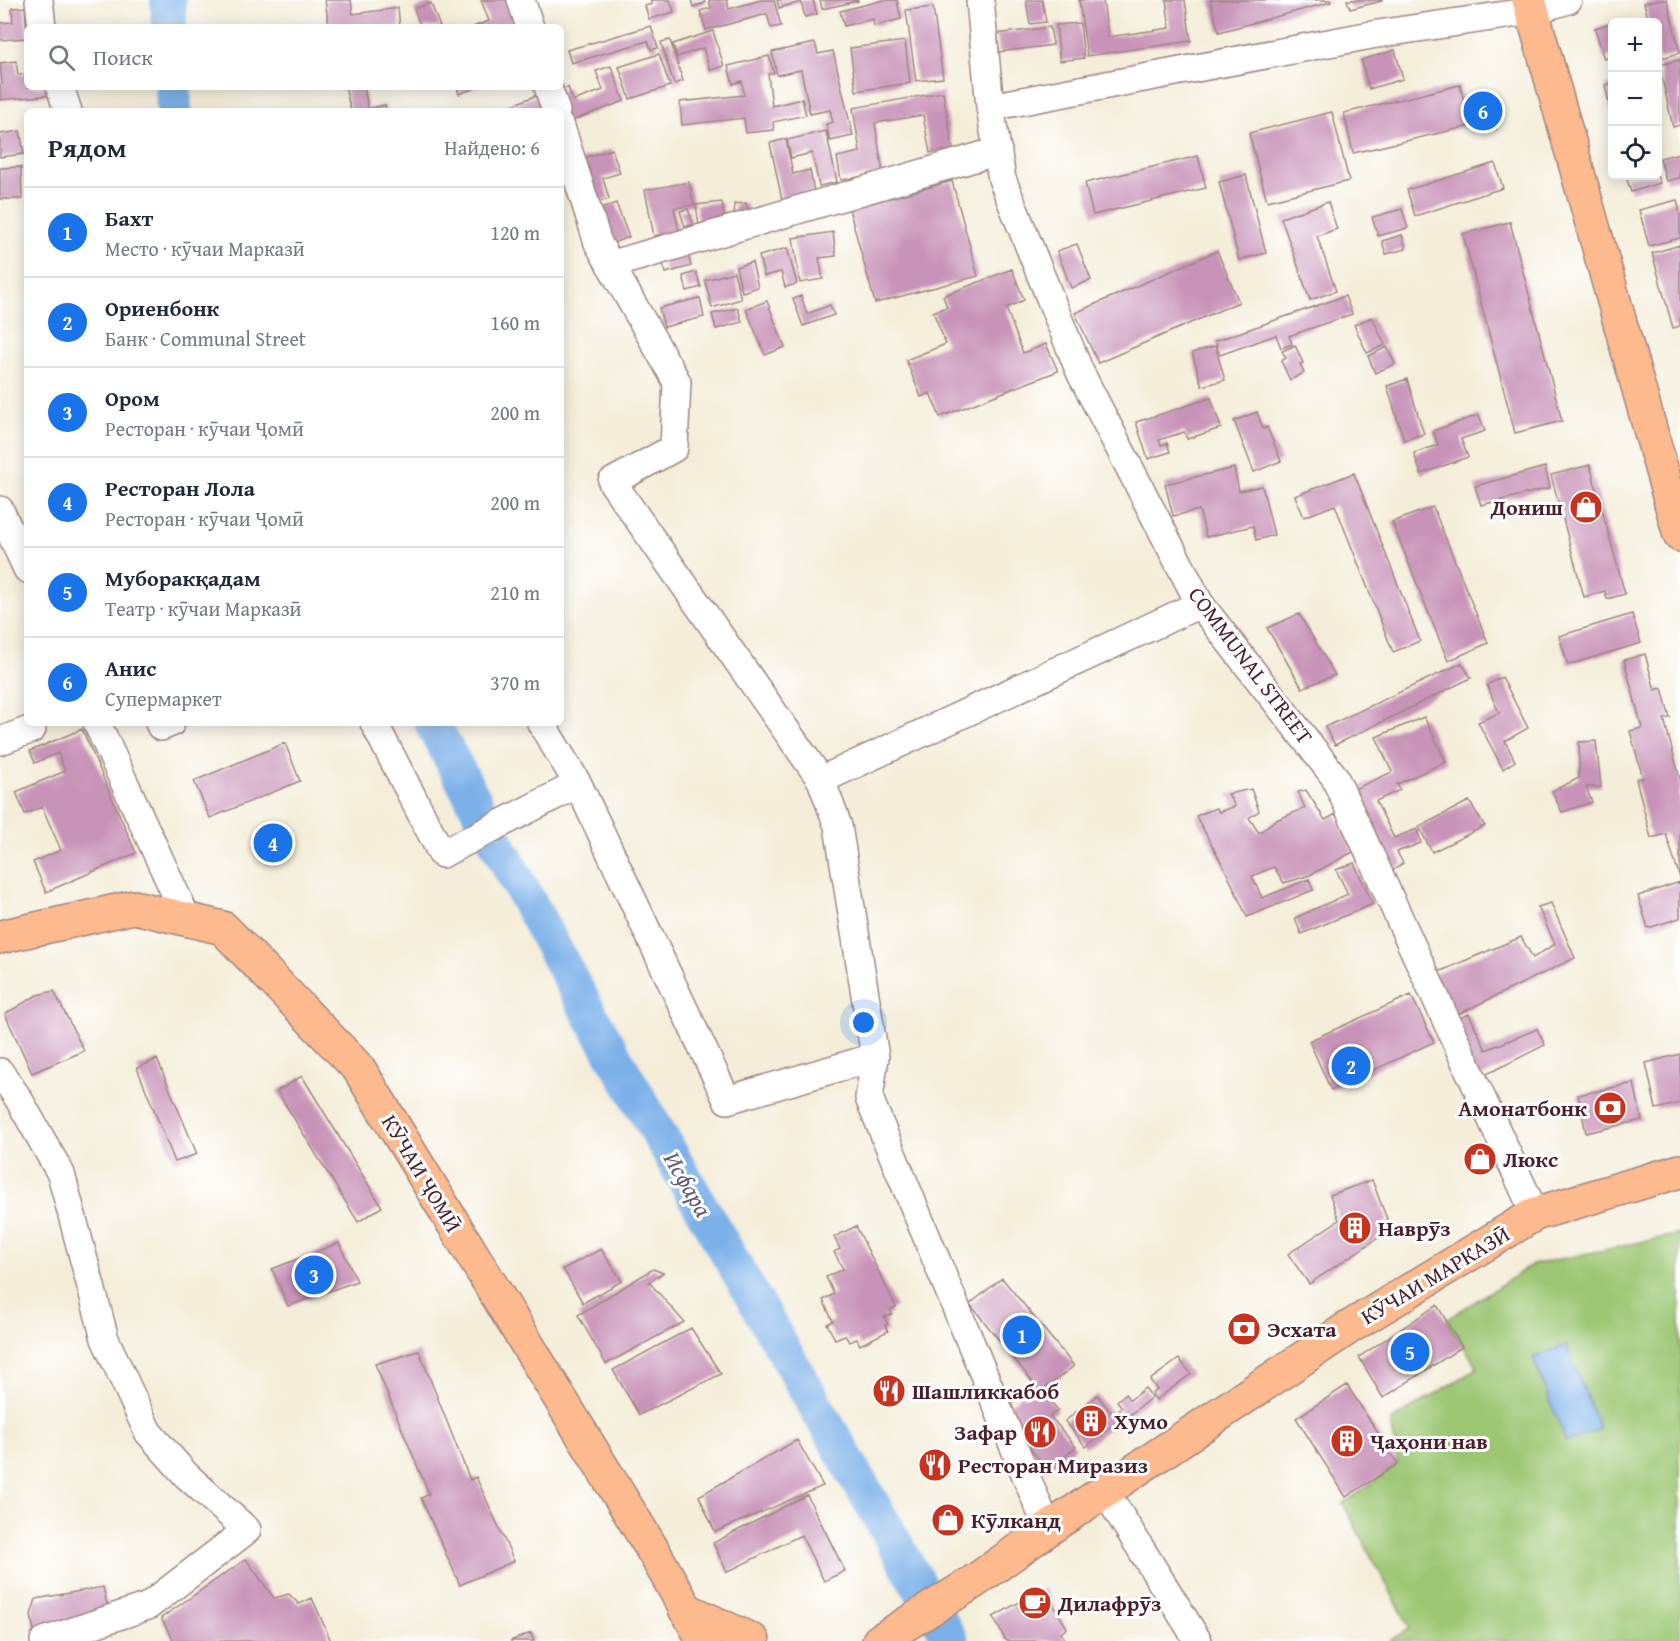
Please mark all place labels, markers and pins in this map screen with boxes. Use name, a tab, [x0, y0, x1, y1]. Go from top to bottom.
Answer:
pin: 6	[1464, 88, 1502, 134]
shop icon: Дониш	[1568, 489, 1604, 525]
place label: Дониш	[1490, 491, 1563, 523]
pin: 4	[254, 820, 292, 866]
pin: 2	[1332, 1044, 1370, 1088]
bank icon: Амонатбонк	[1592, 1090, 1628, 1126]
place label: Амонатбонк	[1458, 1092, 1587, 1124]
shop icon: Люкс	[1462, 1141, 1498, 1177]
place label: Люкс	[1503, 1143, 1558, 1175]
building icon: Наврӯз	[1337, 1210, 1373, 1246]
place label: Наврӯз	[1378, 1212, 1451, 1244]
pin: 3	[294, 1252, 334, 1298]
bank icon: Эсхата	[1226, 1311, 1262, 1347]
pin: 1	[1002, 1312, 1042, 1358]
place label: Эсхата	[1267, 1313, 1337, 1345]
pin: 5	[1390, 1330, 1430, 1374]
restaurant icon: Шашликкабоб	[871, 1373, 907, 1409]
place label: Шашликкабоб	[912, 1375, 1059, 1407]
building icon: Хумо	[1073, 1403, 1109, 1439]
place label: Хумо	[1114, 1405, 1168, 1437]
restaurant icon: Зафар	[1022, 1414, 1058, 1450]
place label: Зафар	[954, 1416, 1017, 1448]
building icon: Ҷаҳони нав	[1329, 1423, 1365, 1459]
place label: Ҷаҳони нав	[1370, 1425, 1488, 1457]
restaurant icon: Ресторан Миразиз	[917, 1447, 953, 1483]
place label: Ресторан Миразиз	[958, 1449, 1148, 1481]
shop icon: Кӯлканд	[930, 1502, 966, 1538]
place label: Кӯлканд	[971, 1504, 1062, 1536]
cafe icon: Дилафрӯз	[1017, 1585, 1053, 1621]
place label: Дилафрӯз	[1057, 1587, 1161, 1619]

